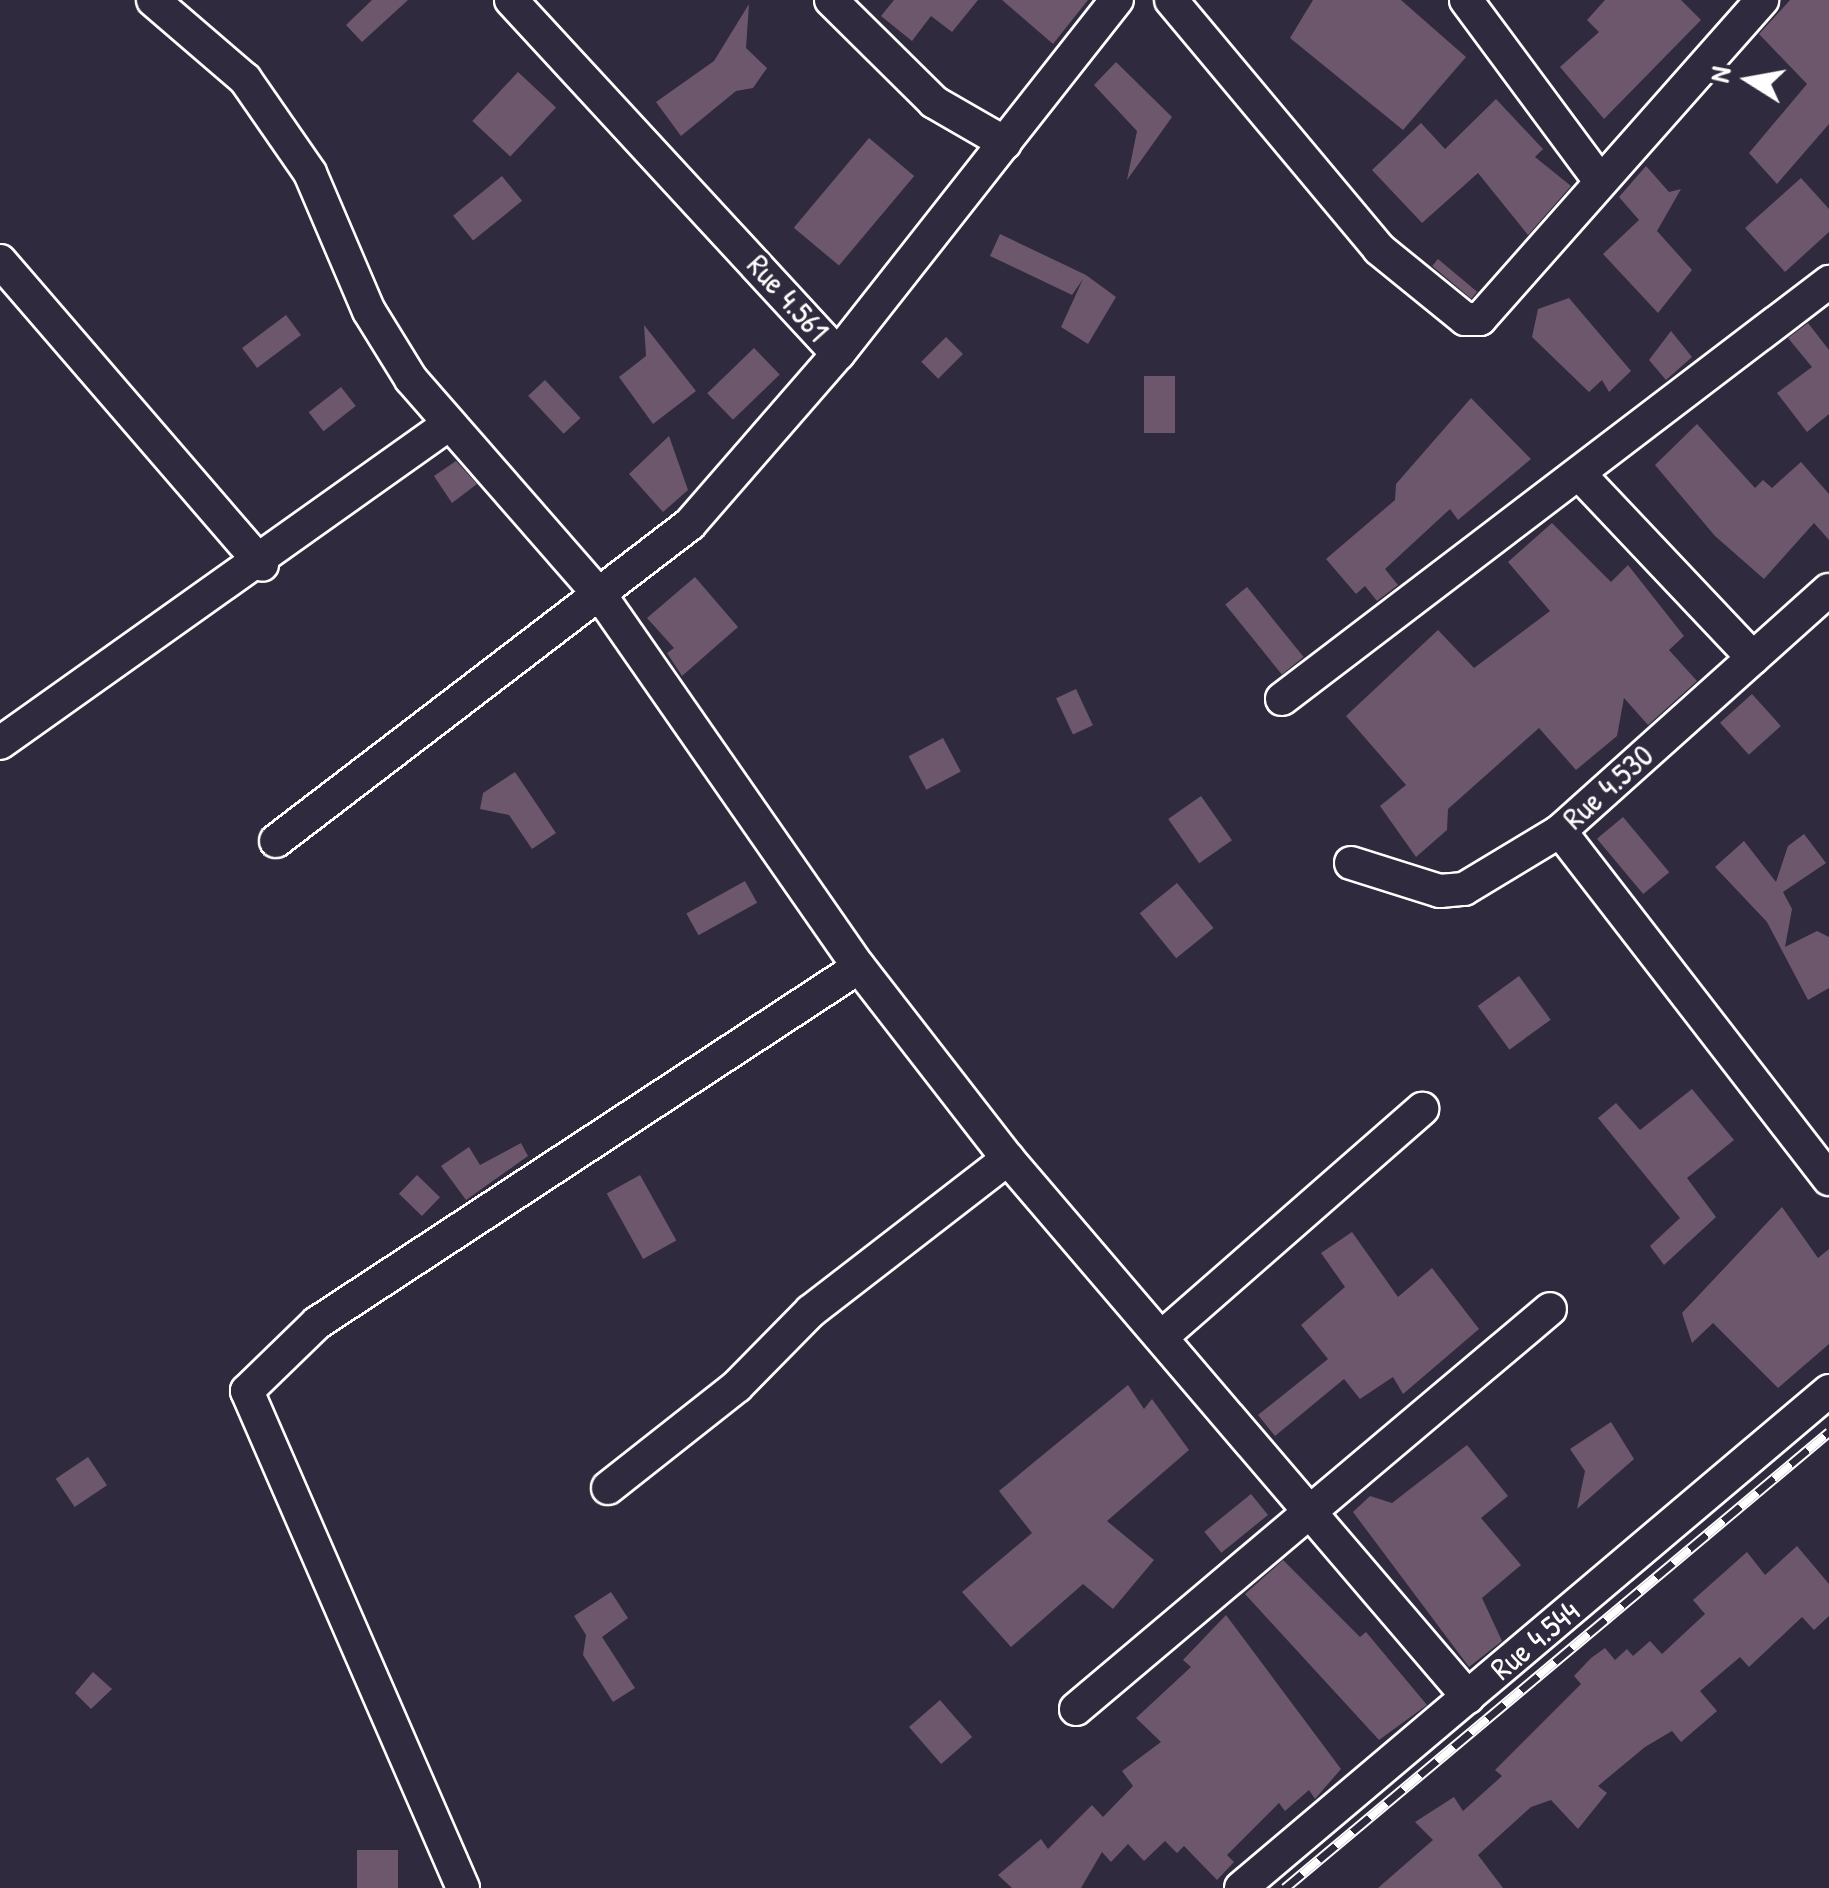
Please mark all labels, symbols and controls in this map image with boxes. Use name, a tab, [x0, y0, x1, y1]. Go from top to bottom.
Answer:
north arrow	[1699, 30, 1799, 130]
text: N	[1699, 63, 1740, 85]
street label: Rue 4.561	[739, 246, 837, 350]
street label: Rue 4.530	[1555, 736, 1661, 838]
street label: Rue 4.544	[1483, 1592, 1587, 1688]

